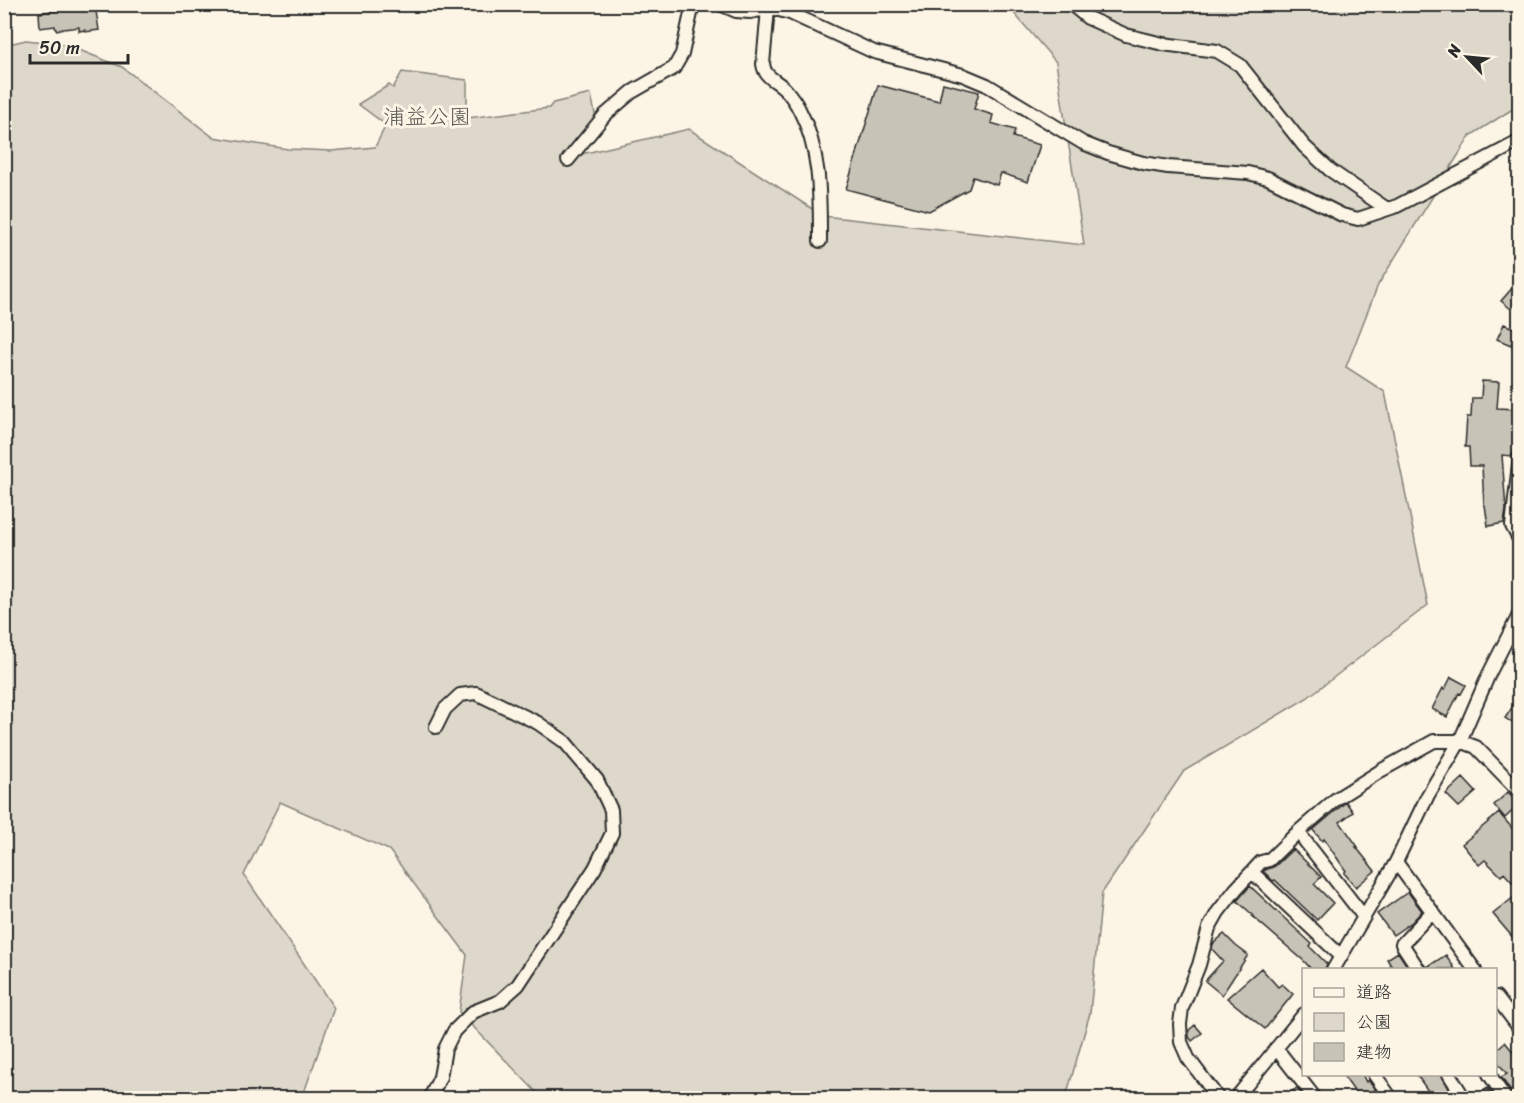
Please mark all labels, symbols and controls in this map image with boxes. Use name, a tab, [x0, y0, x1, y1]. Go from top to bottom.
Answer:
scale bar	[30, 27, 128, 65]
north arrow	[1437, 27, 1497, 87]
text: 50 m	[39, 32, 80, 64]
text: N	[1438, 38, 1470, 63]
park label: 浦益公園	[383, 97, 471, 136]
legend	[1302, 968, 1497, 1076]
text: 道路	[1356, 976, 1392, 1008]
text: 公園	[1356, 1006, 1392, 1038]
text: 建物	[1356, 1036, 1392, 1068]

